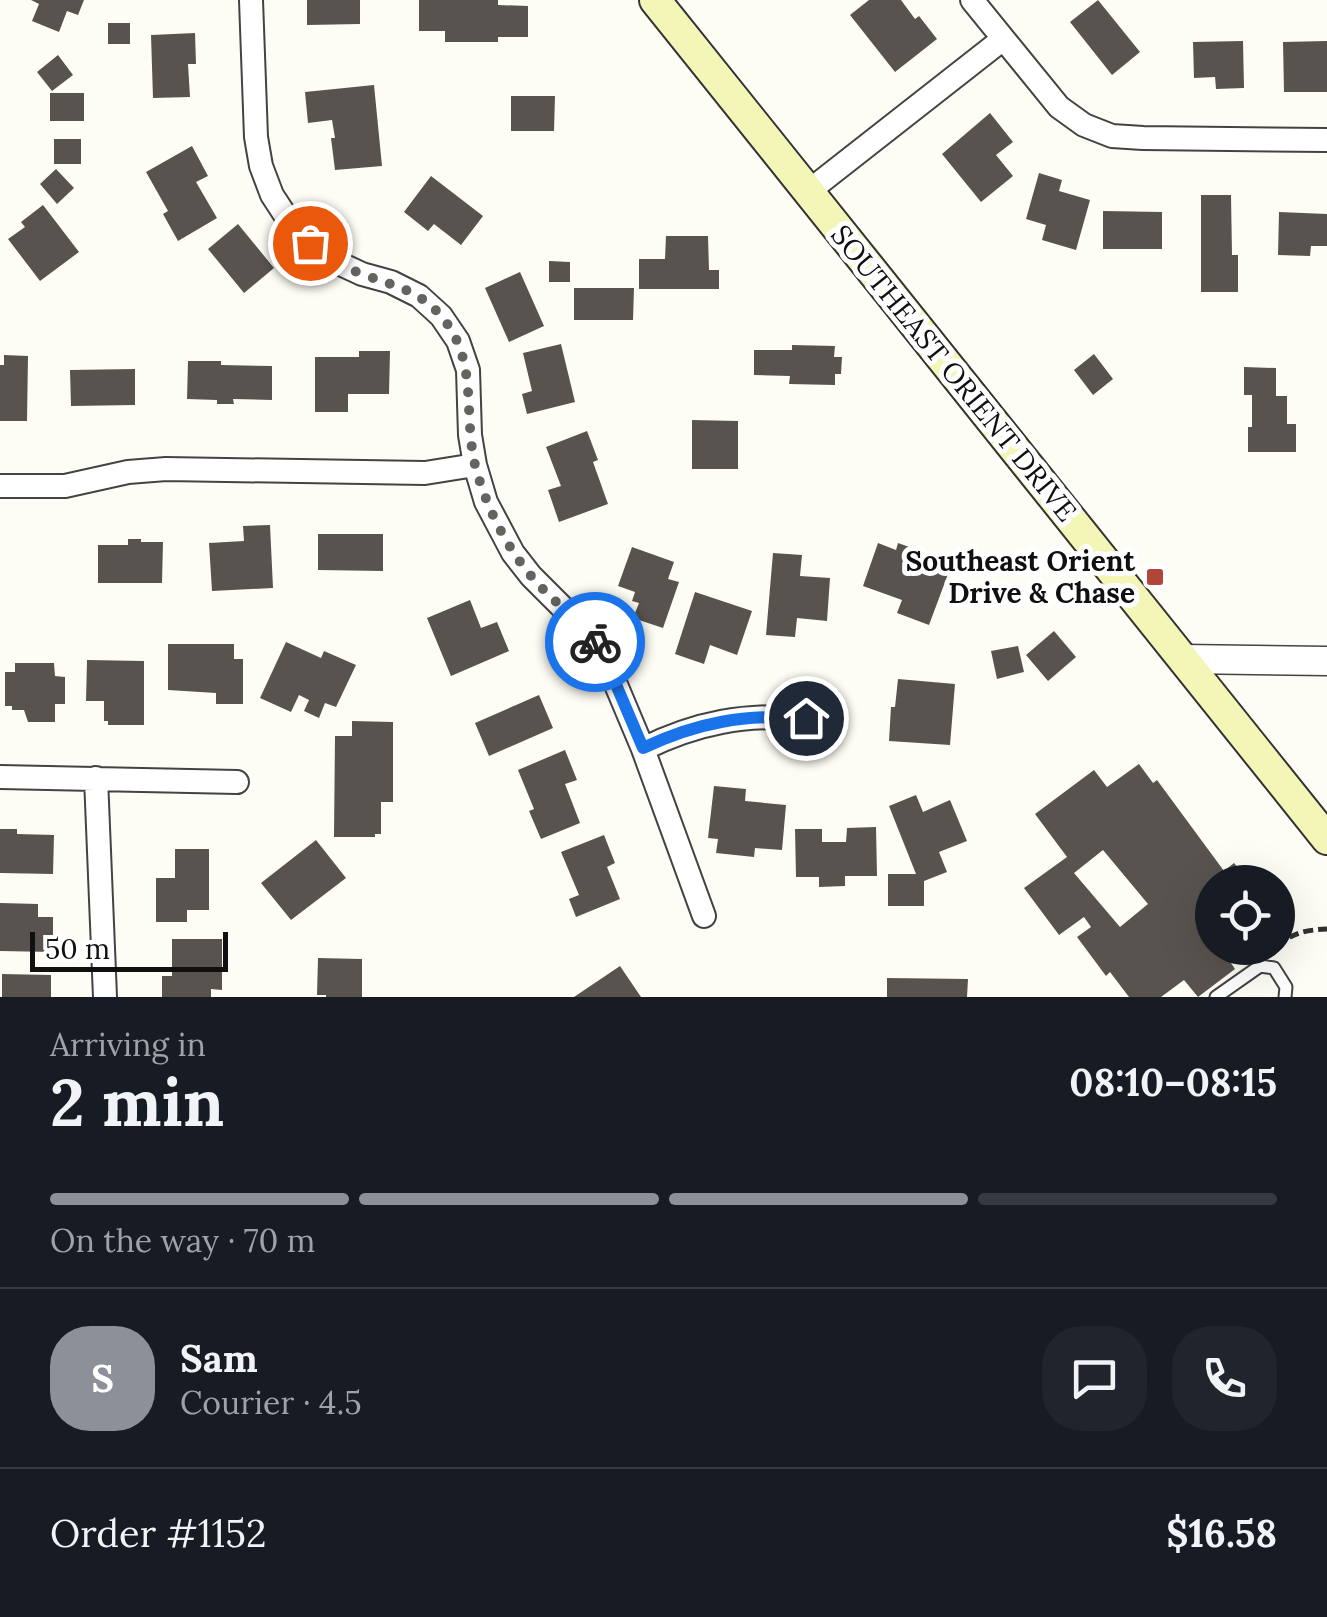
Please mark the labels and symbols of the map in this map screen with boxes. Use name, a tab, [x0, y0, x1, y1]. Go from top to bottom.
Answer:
pin	[268, 201, 353, 286]
street label: SOUTHEAST ORIENT DRIVE	[823, 217, 1085, 529]
place label: Southeast Orient Drive & Chase	[906, 543, 1135, 611]
marker: Southeast Orient Drive & Chase	[1144, 566, 1166, 588]
courier	[545, 592, 645, 692]
pin	[764, 676, 849, 761]
scale bar	[30, 927, 228, 971]

